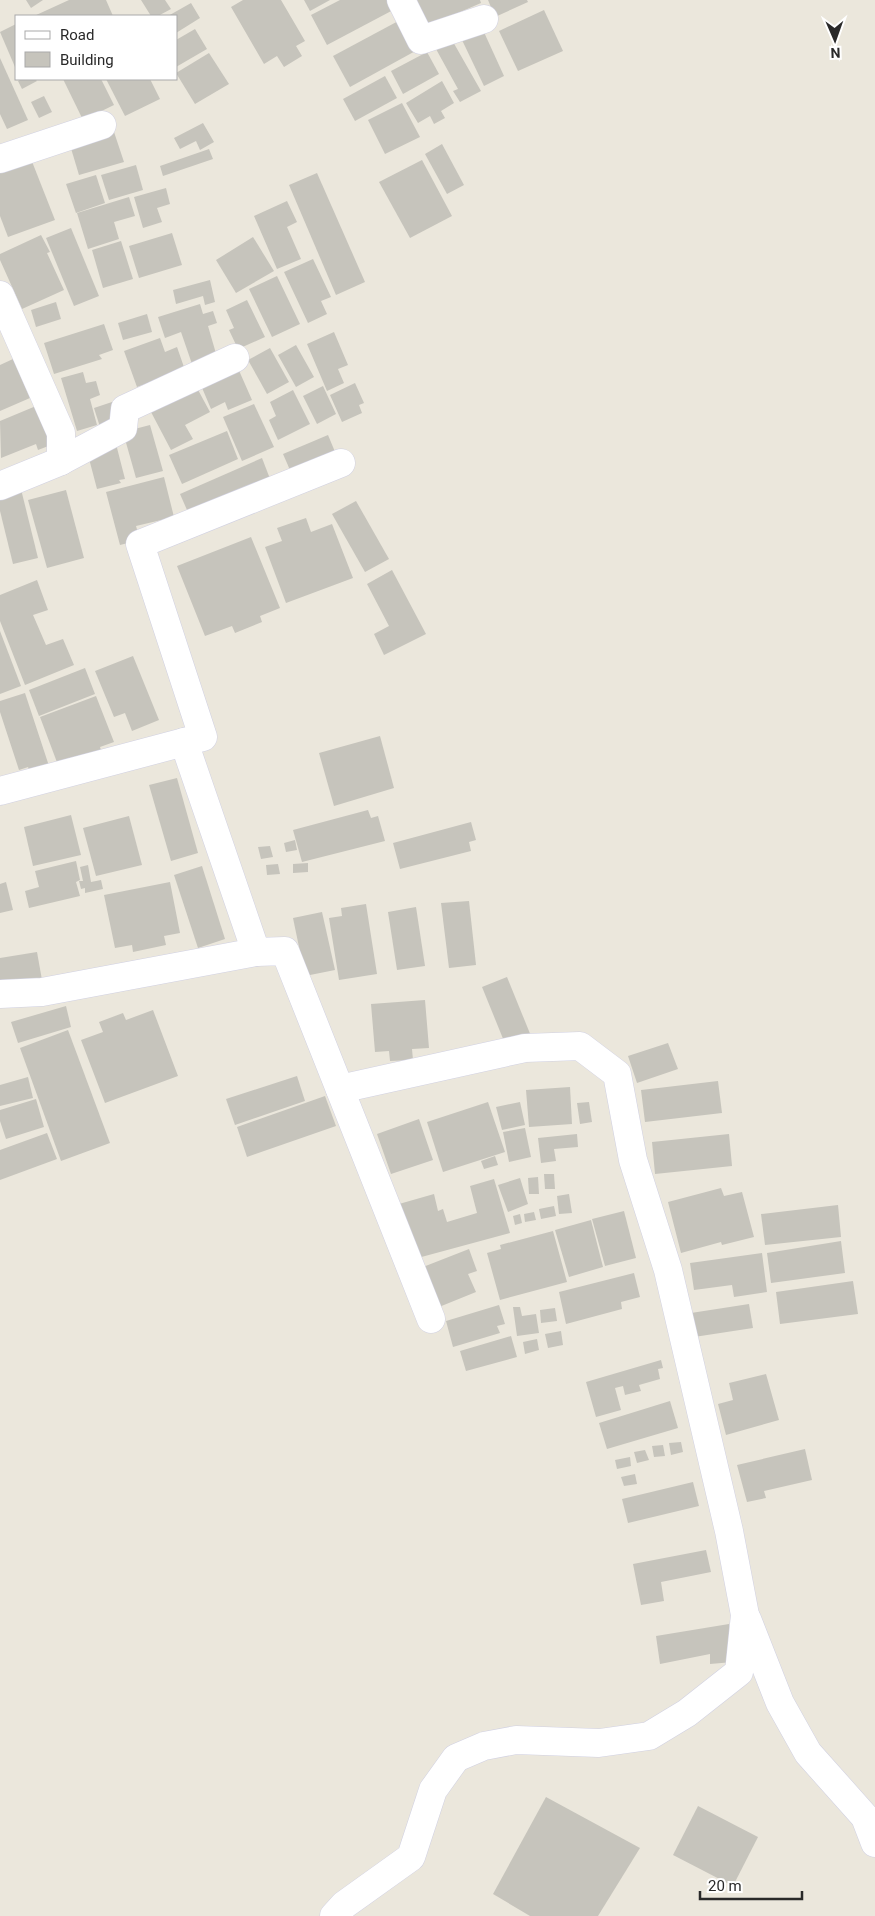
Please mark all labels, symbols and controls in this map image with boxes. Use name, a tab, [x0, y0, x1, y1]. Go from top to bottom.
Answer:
legend	[15, 15, 178, 80]
north arrow	[810, 15, 860, 65]
text: Road	[60, 26, 94, 44]
text: N	[830, 45, 841, 61]
text: Building	[60, 51, 114, 69]
scale bar	[700, 1868, 802, 1900]
text: 20 m	[708, 1877, 742, 1895]

